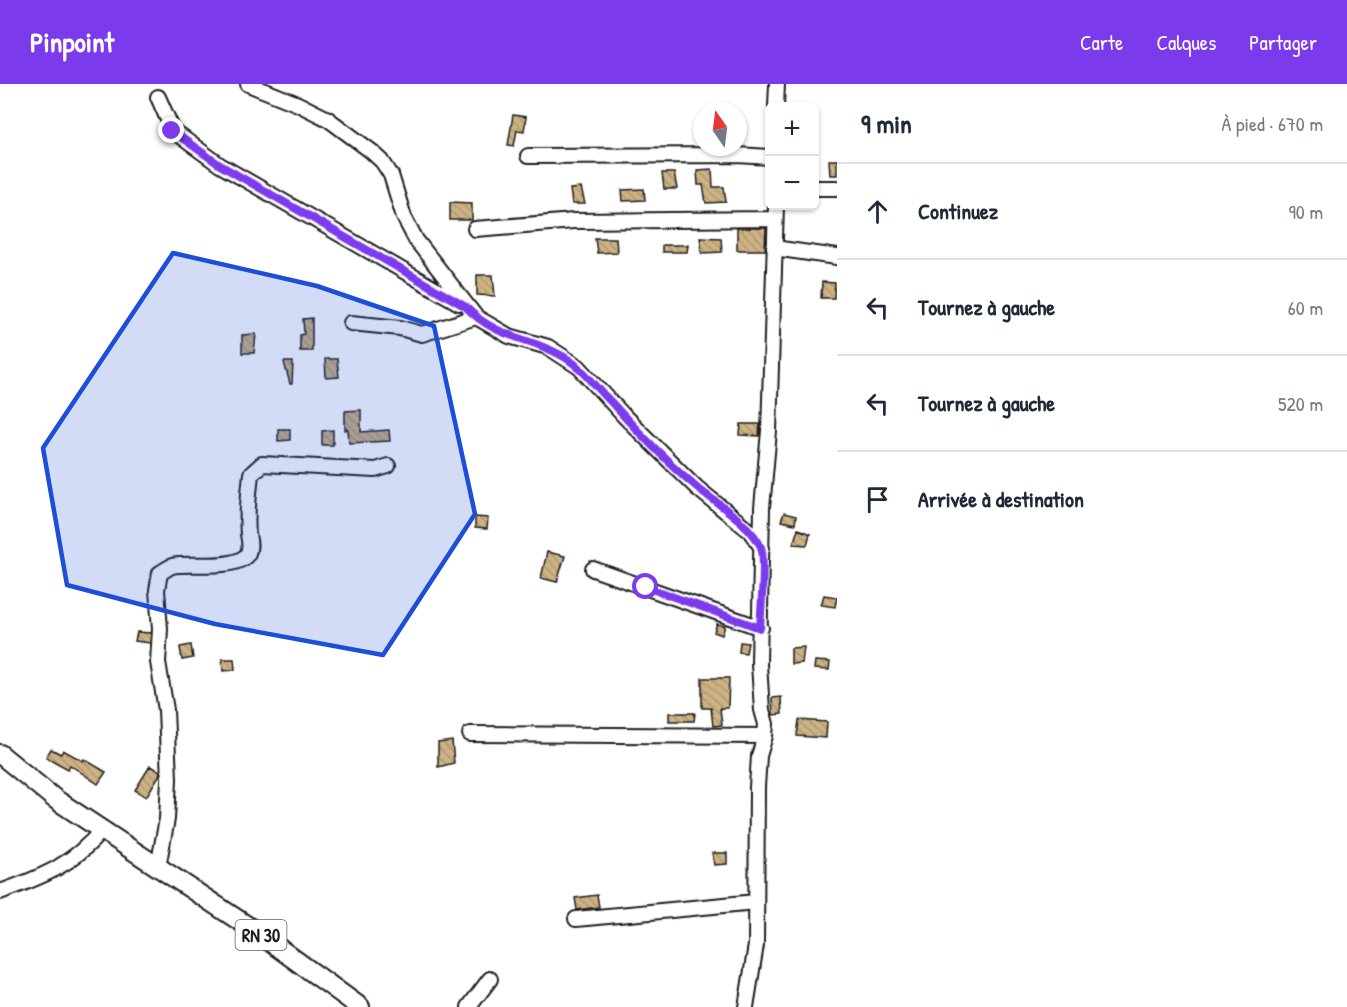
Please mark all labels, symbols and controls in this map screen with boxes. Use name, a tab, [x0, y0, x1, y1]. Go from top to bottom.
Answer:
text: Pinpoint	[30, 23, 114, 61]
text: Carte	[1080, 28, 1123, 57]
text: Calques	[1156, 28, 1216, 57]
text: Partager	[1249, 28, 1317, 57]
north arrow	[693, 102, 747, 156]
map controls	[765, 102, 819, 210]
button: +	[765, 102, 819, 156]
text: 9 min	[861, 106, 912, 141]
text: À pied · 670 m	[1222, 110, 1323, 137]
route end	[158, 117, 184, 143]
button: −	[765, 156, 819, 210]
icon: ahead	[861, 195, 894, 228]
text: Continuez	[918, 196, 998, 226]
text: 90 m	[1289, 198, 1323, 225]
icon: left	[861, 291, 894, 324]
text: Tournez à gauche	[918, 292, 1055, 322]
text: 60 m	[1288, 294, 1323, 321]
icon: left	[861, 387, 894, 420]
text: Tournez à gauche	[918, 388, 1055, 418]
text: 520 m	[1278, 390, 1323, 417]
icon: arrive	[861, 483, 894, 516]
text: Arrivée à destination	[918, 484, 1084, 514]
route start	[632, 573, 658, 599]
road number: RN 30	[236, 920, 286, 950]

